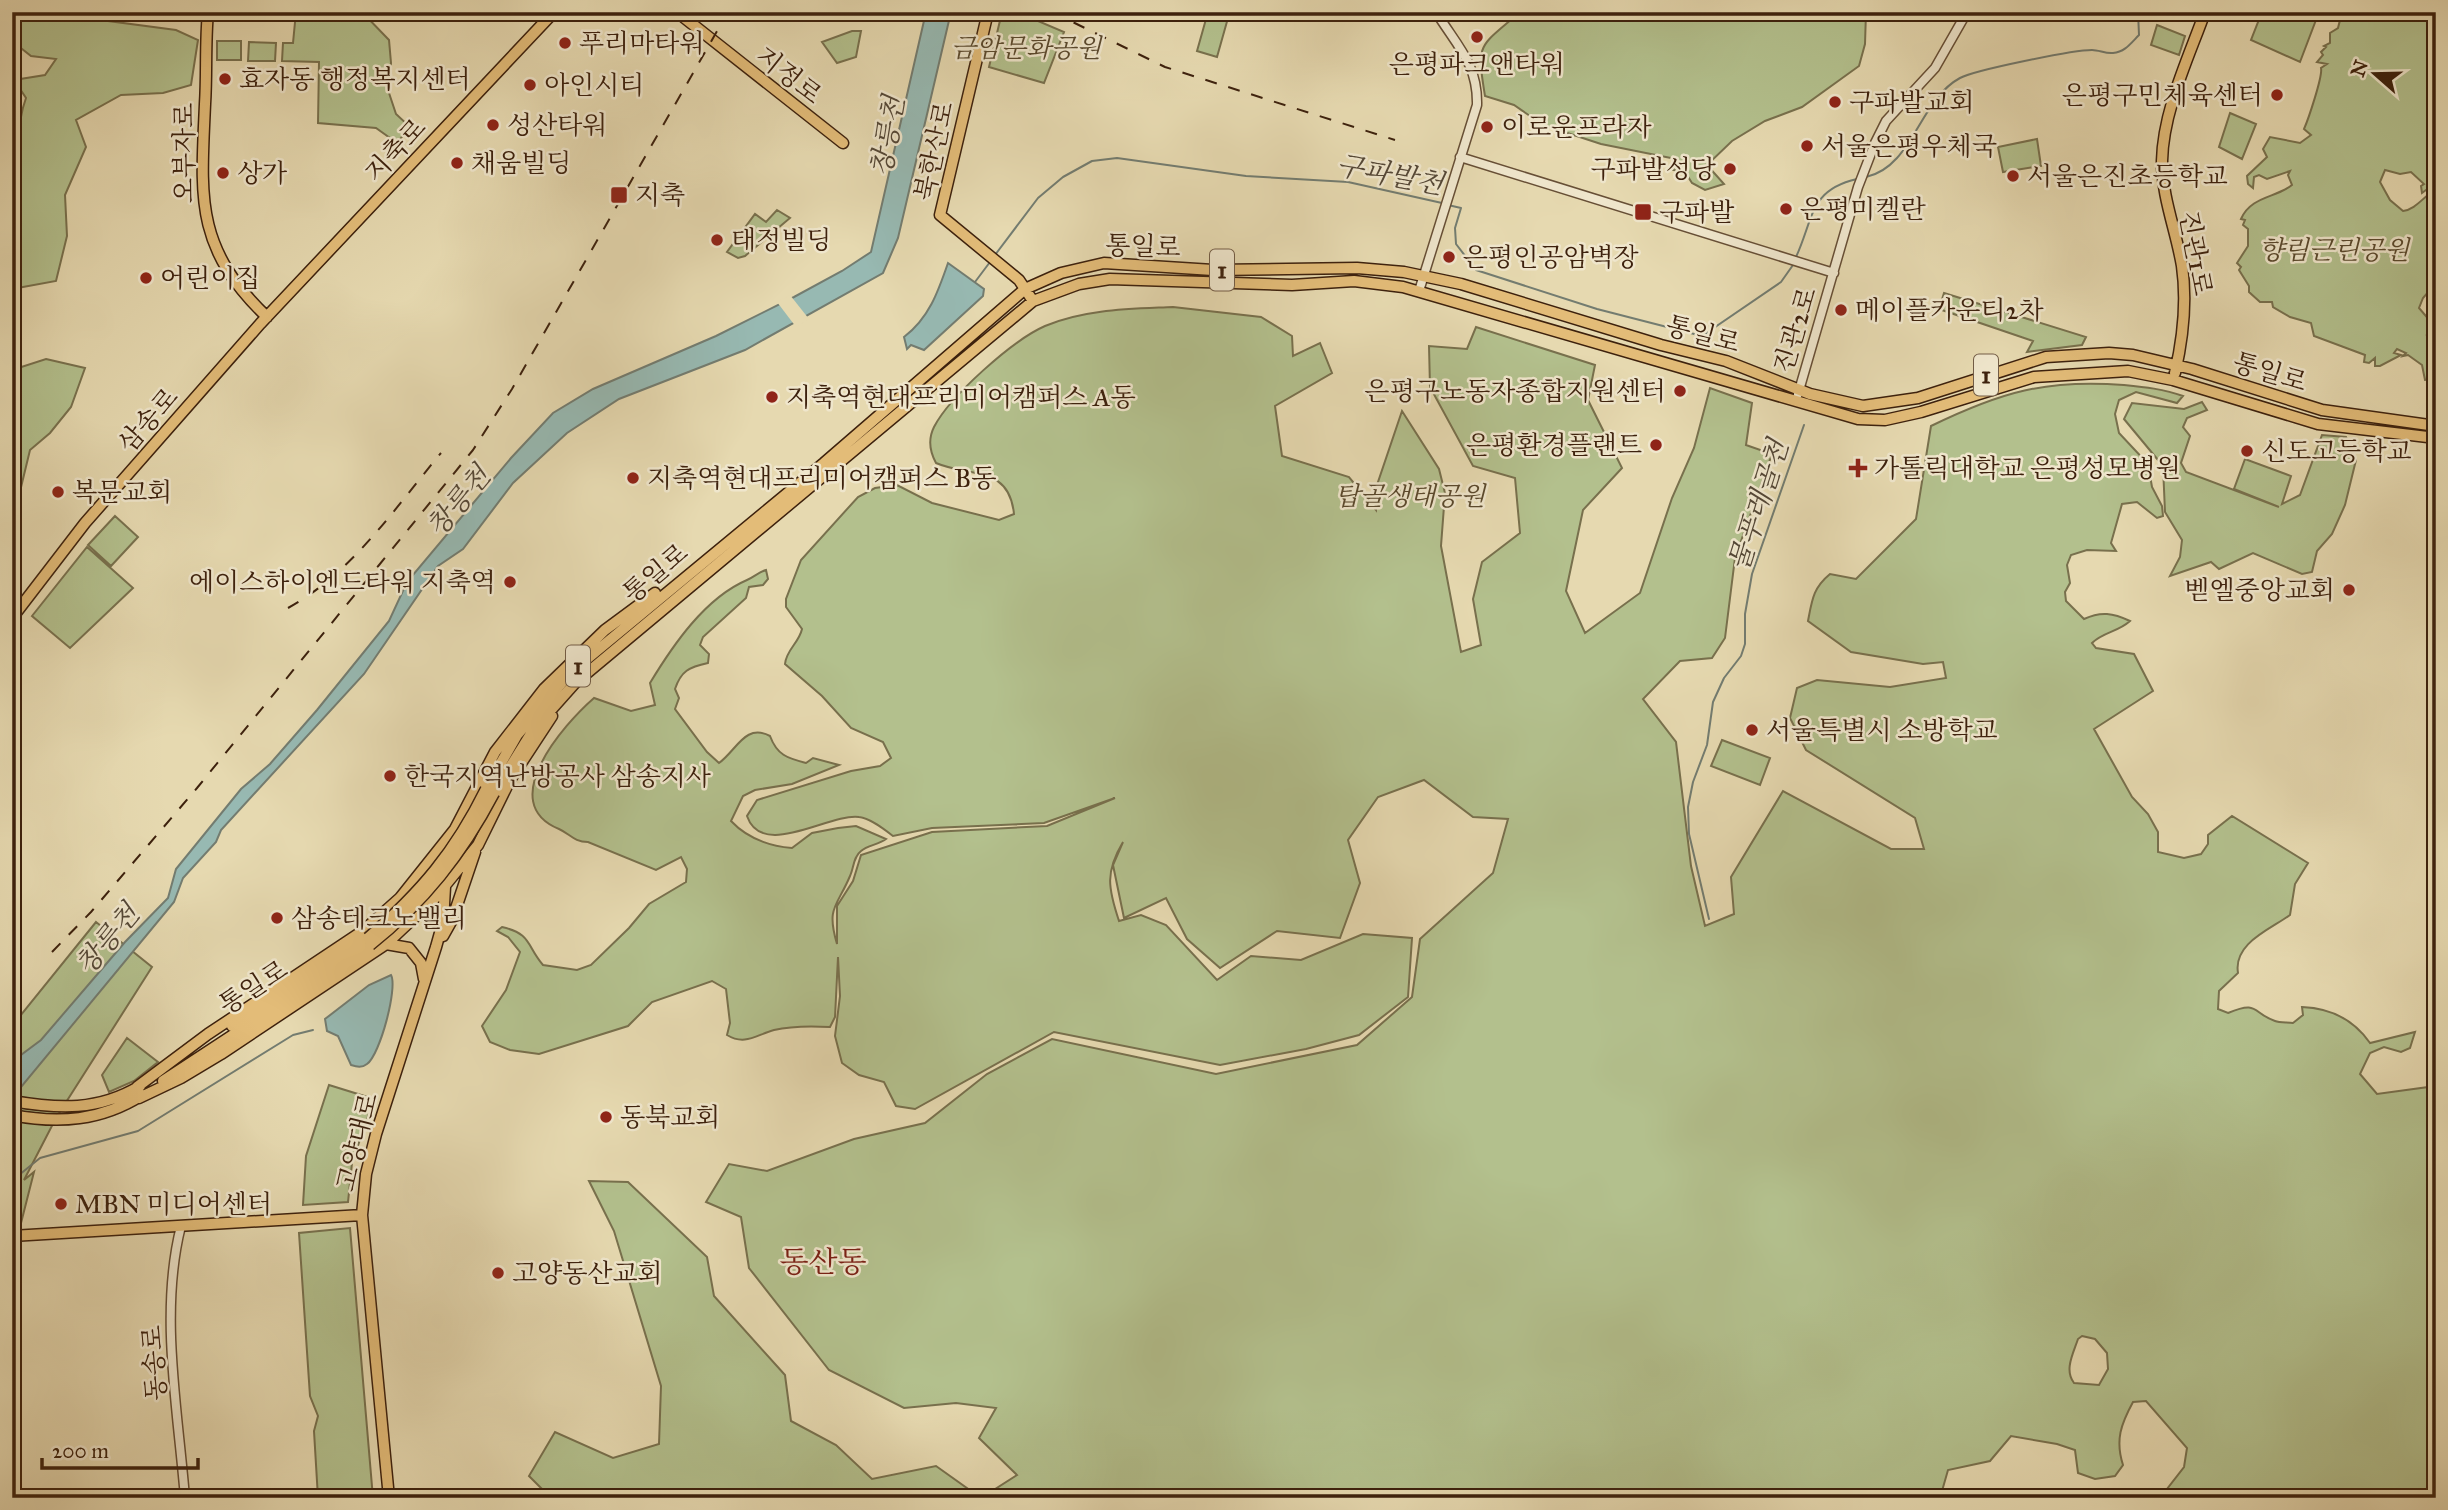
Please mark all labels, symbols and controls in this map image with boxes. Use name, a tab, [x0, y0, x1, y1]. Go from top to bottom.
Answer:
place label: 푸리마타워	[579, 27, 705, 59]
marker: 은평파크앤타워	[1469, 29, 1485, 45]
park label: 금암문화공원	[951, 32, 1103, 64]
marker: 푸리마타워	[557, 35, 573, 51]
north arrow	[2340, 38, 2410, 108]
street label: 지정로	[749, 39, 829, 111]
place label: 은평파크앤타워	[1389, 48, 1565, 80]
text: N	[2346, 57, 2373, 80]
place label: 효자동 행정복지센터	[239, 63, 471, 95]
place label: 아인시티	[544, 69, 644, 101]
marker: 효자동 행정복지센터	[217, 71, 233, 87]
marker: 아인시티	[522, 77, 538, 93]
place label: 은평구민체육센터	[2062, 79, 2263, 111]
place label: 구파발교회	[1849, 86, 1975, 118]
marker: 은평구민체육센터	[2269, 87, 2285, 103]
water label: 창릉천	[863, 91, 912, 179]
marker: 구파발교회	[1827, 94, 1843, 110]
street label: 북한산로	[908, 99, 960, 203]
street label: 오부자로	[168, 103, 200, 203]
place label: 성산타워	[507, 109, 607, 141]
place label: 이로운프라자	[1501, 111, 1652, 143]
street label: 지축로	[358, 112, 432, 188]
marker: 성산타워	[485, 117, 501, 133]
marker: 이로운프라자	[1479, 119, 1495, 135]
place label: 서울은평우체국	[1821, 130, 1997, 162]
marker: 서울은평우체국	[1799, 138, 1815, 154]
place label: 채움빌딩	[471, 147, 571, 179]
water label: 구파발천	[1333, 147, 1448, 202]
place label: 구파발성당	[1590, 153, 1716, 185]
marker: 채움빌딩	[449, 155, 465, 171]
place label: 상가	[237, 157, 287, 189]
place label: 서울은진초등학교	[2027, 160, 2228, 192]
marker: 구파발성당	[1722, 161, 1738, 177]
marker: 상가	[215, 165, 231, 181]
marker: 서울은진초등학교	[2005, 168, 2021, 184]
place label: 지축	[635, 179, 685, 211]
marker: 지축	[609, 185, 629, 205]
place label: 은평미켈란	[1800, 193, 1926, 225]
place label: 구파발	[1659, 196, 1734, 228]
marker: 은평미켈란	[1778, 201, 1794, 217]
marker: 구파발	[1633, 202, 1653, 222]
street label: 진관1로	[2173, 208, 2219, 298]
place label: 태정빌딩	[731, 224, 831, 256]
street label: 통일로	[1105, 229, 1181, 263]
marker: 태정빌딩	[709, 232, 725, 248]
park label: 향림근린공원	[2259, 234, 2411, 266]
place label: 은평인공암벽장	[1463, 241, 1639, 273]
road number: 1	[1210, 249, 1234, 290]
marker: 은평인공암벽장	[1441, 249, 1457, 265]
place label: 어린이집	[160, 262, 260, 294]
marker: 어린이집	[138, 270, 154, 286]
street label: 진관2로	[1767, 283, 1823, 377]
place label: 메이플카운티2차	[1855, 294, 2044, 326]
marker: 메이플카운티2차	[1833, 302, 1849, 318]
street label: 통일로	[1662, 309, 1744, 359]
street label: 통일로	[2229, 346, 2311, 398]
road number: 1	[1974, 354, 1998, 396]
place label: 은평구노동자종합지원센터	[1365, 375, 1666, 407]
street label: 삼송로	[111, 381, 185, 459]
place label: 지축역현대프리미어캠퍼스 A동	[786, 381, 1136, 413]
marker: 은평구노동자종합지원센터	[1672, 383, 1688, 399]
marker: 지축역현대프리미어캠퍼스 A동	[764, 389, 780, 405]
place label: 은평환경플랜트	[1466, 429, 1642, 461]
water label: 물푸레골천	[1721, 434, 1797, 575]
place label: 신도고등학교	[2261, 435, 2412, 467]
marker: 은평환경플랜트	[1648, 437, 1664, 453]
marker: 신도고등학교	[2239, 443, 2255, 459]
place label: 가톨릭대학교 은평성모병원	[1874, 452, 2181, 484]
water label: 창릉천	[419, 458, 499, 544]
marker: 가톨릭대학교 은평성모병원	[1848, 458, 1868, 478]
place label: 지축역현대프리미어캠퍼스 B동	[647, 462, 996, 494]
marker: 지축역현대프리미어캠퍼스 B동	[625, 470, 641, 486]
place label: 복문교회	[72, 476, 172, 508]
park label: 탑골생태공원	[1335, 480, 1487, 512]
marker: 복문교회	[50, 484, 66, 500]
street label: 통일로	[616, 537, 694, 609]
place label: 에이스하이엔드타워 지축역	[189, 566, 496, 598]
marker: 에이스하이엔드타워 지축역	[502, 574, 518, 590]
place label: 벧엘중앙교회	[2184, 574, 2335, 606]
marker: 벧엘중앙교회	[2341, 582, 2357, 598]
road number: 1	[566, 646, 590, 686]
place label: 서울특별시 소방학교	[1766, 714, 1998, 746]
marker: 서울특별시 소방학교	[1744, 722, 1760, 738]
place label: 한국지역난방공사 삼송지사	[404, 760, 711, 792]
marker: 한국지역난방공사 삼송지사	[382, 768, 398, 784]
water label: 창릉천	[68, 896, 148, 982]
place label: 삼송테크노밸리	[291, 902, 467, 934]
marker: 삼송테크노밸리	[269, 910, 285, 926]
street label: 통일로	[213, 953, 293, 1021]
street label: 고양대로	[329, 1089, 385, 1195]
place label: 동북교회	[620, 1101, 720, 1133]
marker: 동북교회	[598, 1109, 614, 1125]
place label: MBN 미디어센터	[75, 1188, 272, 1220]
marker: MBN 미디어센터	[53, 1196, 69, 1212]
district label: 동산동	[780, 1244, 866, 1280]
place label: 고양동산교회	[512, 1257, 663, 1289]
marker: 고양동산교회	[490, 1265, 506, 1281]
street label: 동송로	[135, 1324, 173, 1402]
scale bar	[42, 1426, 198, 1470]
text: 200 m	[52, 1438, 109, 1464]

